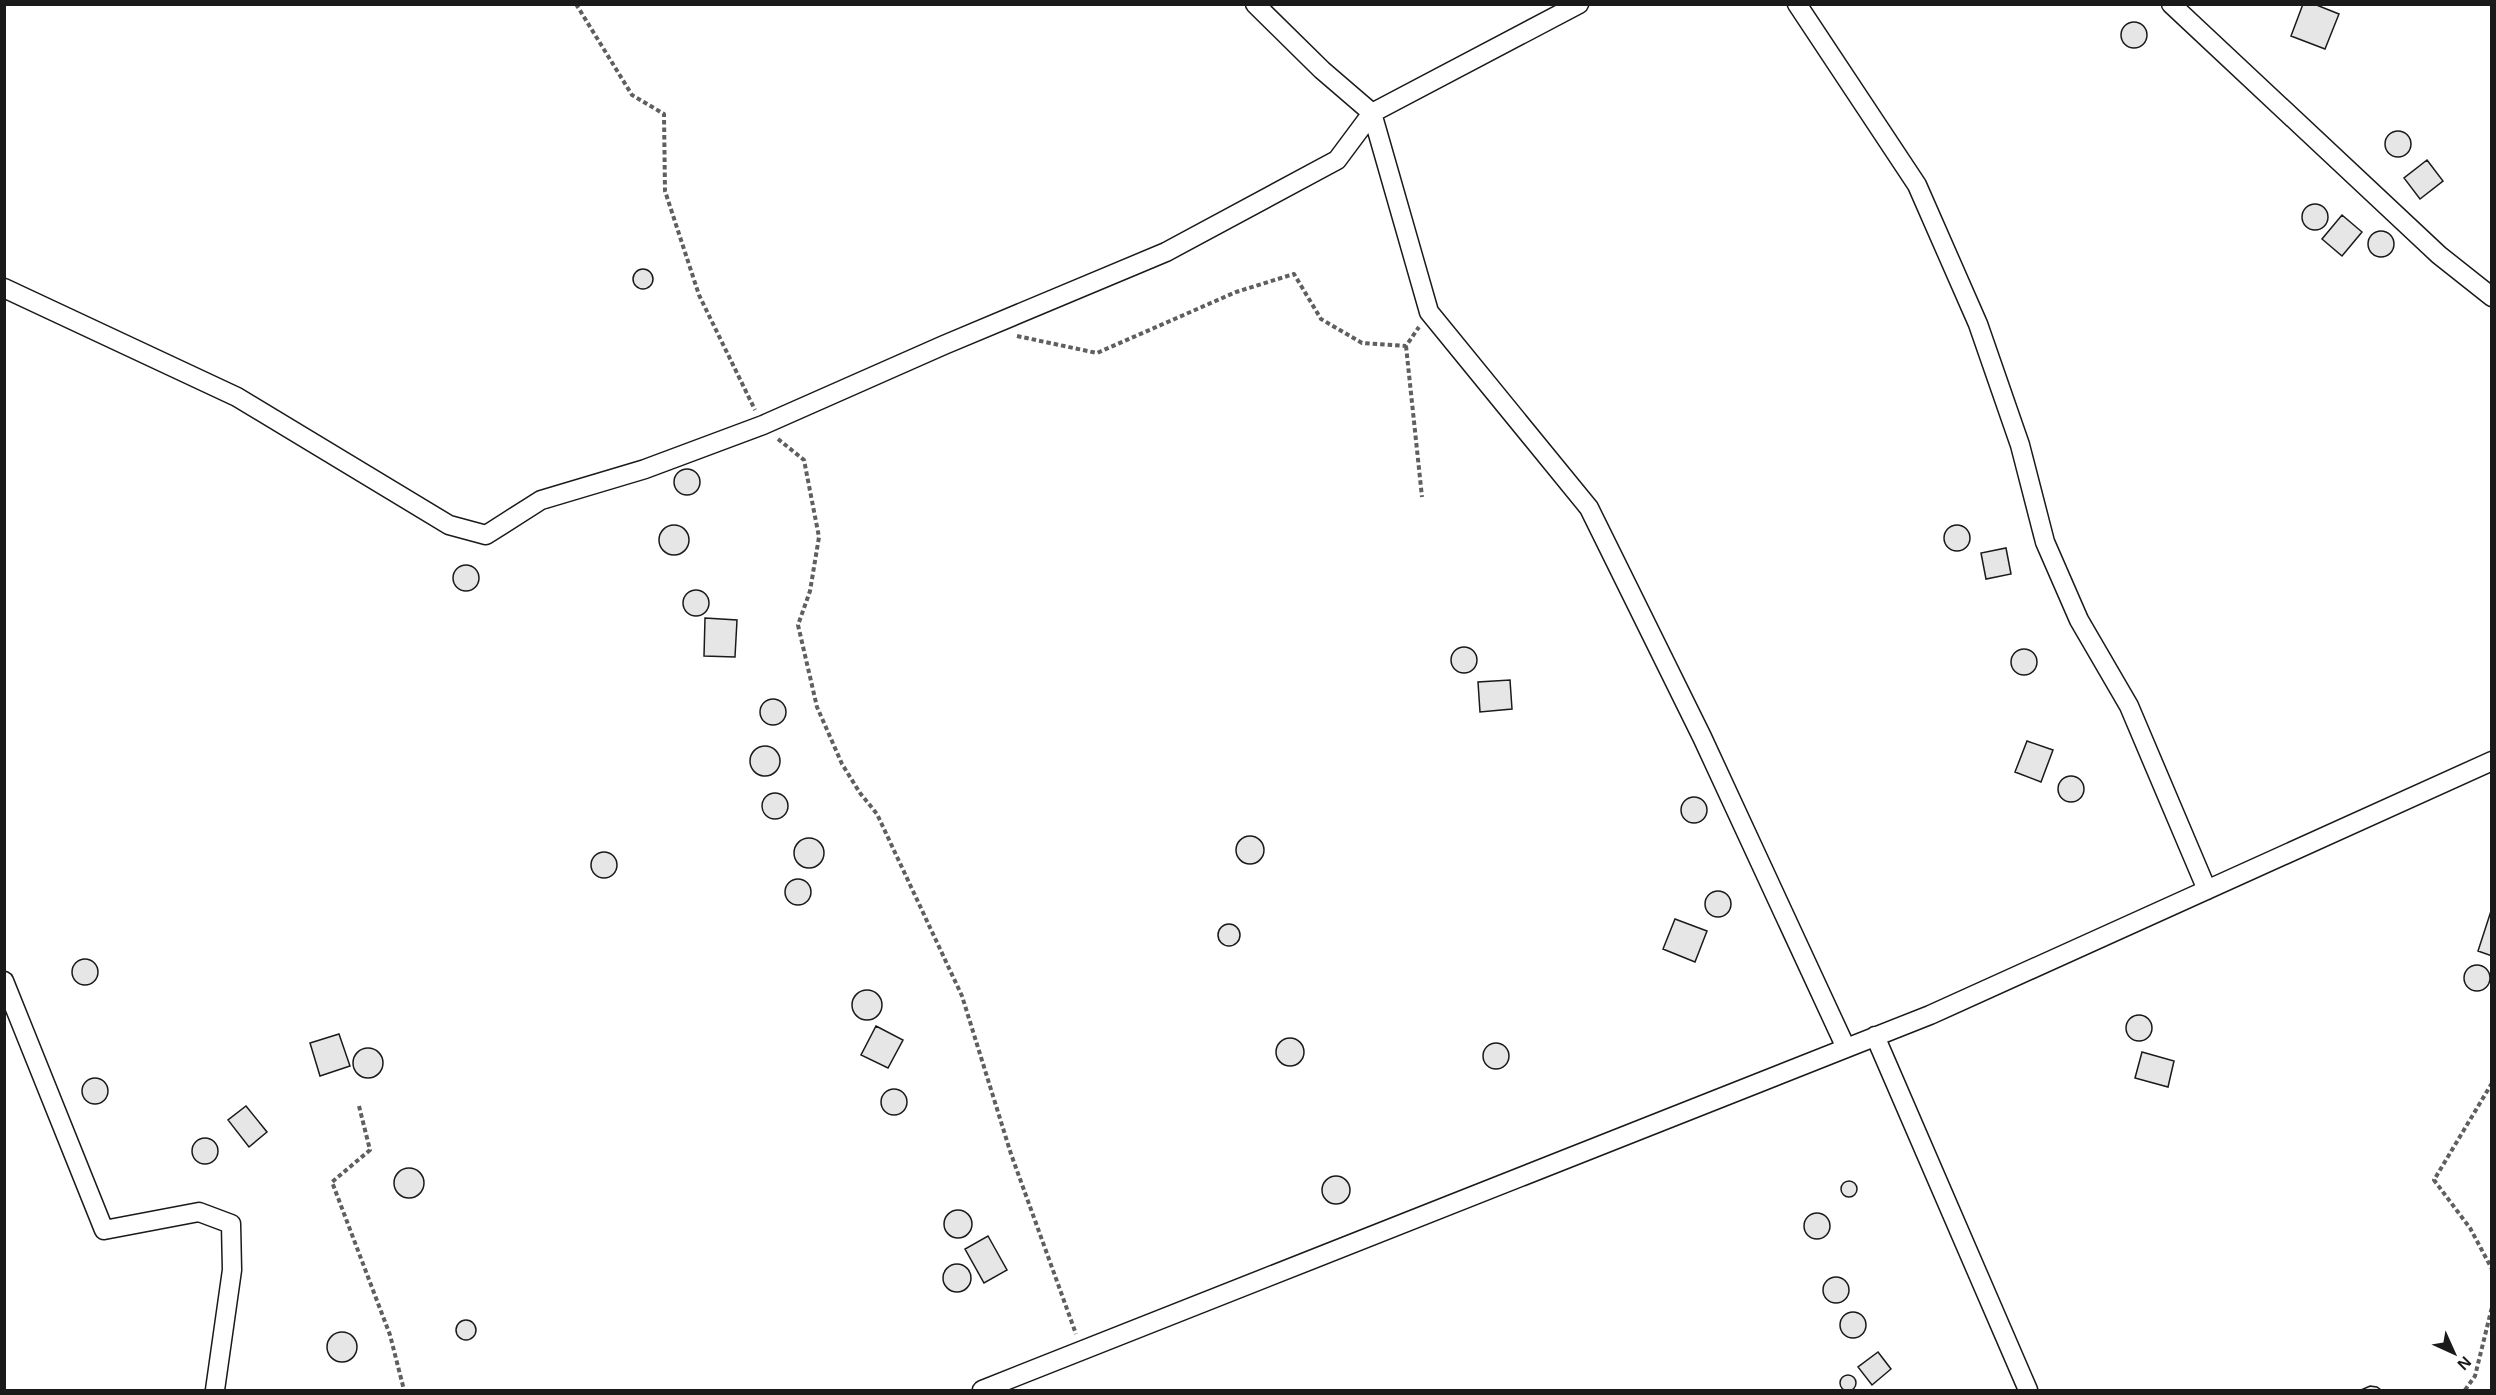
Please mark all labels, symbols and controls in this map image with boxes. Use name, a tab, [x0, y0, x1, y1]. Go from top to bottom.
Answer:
north arrow	[2424, 1323, 2484, 1383]
text: N	[2454, 1353, 2474, 1373]

